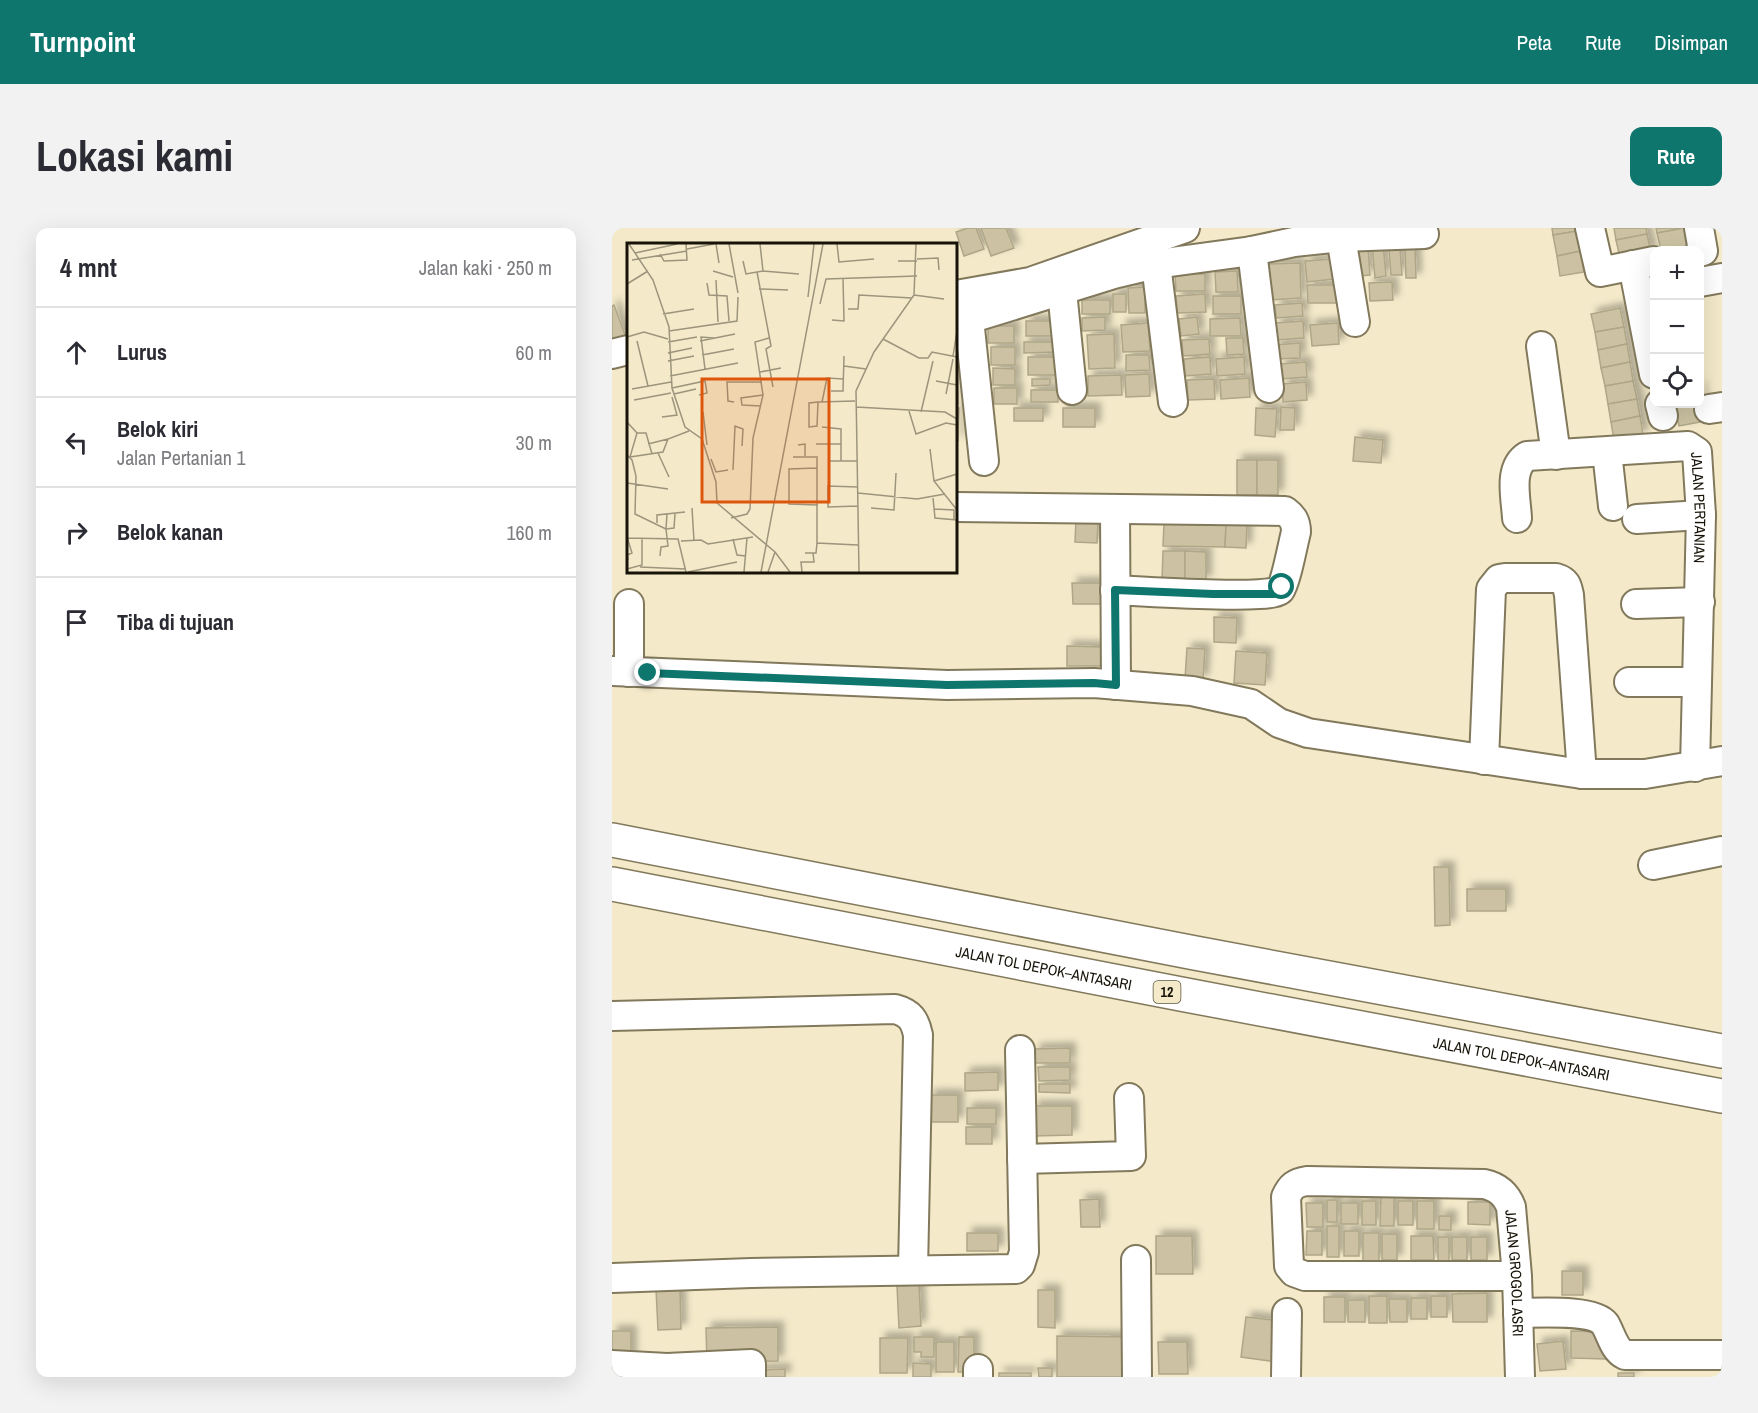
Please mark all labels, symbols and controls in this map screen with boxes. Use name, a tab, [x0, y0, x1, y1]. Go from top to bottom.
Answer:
text: Turnpoint	[30, 23, 135, 61]
text: Peta	[1516, 28, 1552, 57]
text: Rute	[1585, 28, 1621, 57]
text: Disimpan	[1654, 28, 1728, 57]
button: Rute	[1630, 127, 1722, 186]
text: Lokasi kami	[36, 128, 233, 184]
inset map	[627, 243, 957, 573]
map controls	[1650, 246, 1704, 408]
button: +	[1650, 246, 1704, 300]
text: 4 mnt	[60, 250, 117, 285]
text: Jalan kaki · 250 m	[419, 254, 552, 281]
button: −	[1650, 300, 1704, 354]
icon: ahead	[60, 336, 93, 369]
text: Lurus	[117, 337, 167, 367]
text: 60 m	[516, 339, 552, 366]
button: locate	[1650, 354, 1704, 408]
text: Belok kiri	[117, 414, 198, 444]
icon: left	[60, 426, 93, 459]
text: 30 m	[516, 429, 552, 456]
text: Jalan Pertanian 1	[117, 444, 246, 471]
street label: JALAN PERTANIAN	[1687, 452, 1712, 563]
icon: right	[60, 516, 93, 549]
text: Belok kanan	[117, 517, 223, 547]
text: 160 m	[506, 519, 552, 546]
route start	[1268, 573, 1294, 599]
icon: arrive	[60, 606, 93, 639]
text: Tiba di tujuan	[117, 607, 234, 637]
route end	[634, 659, 660, 685]
street label: JALAN TOL DEPOK–ANTASARI	[954, 940, 1134, 995]
road number: 12	[1154, 981, 1180, 1003]
street label: JALAN TOL DEPOK–ANTASARI	[1432, 1031, 1611, 1085]
street label: JALAN GROGOL ASRI	[1501, 1209, 1529, 1337]

